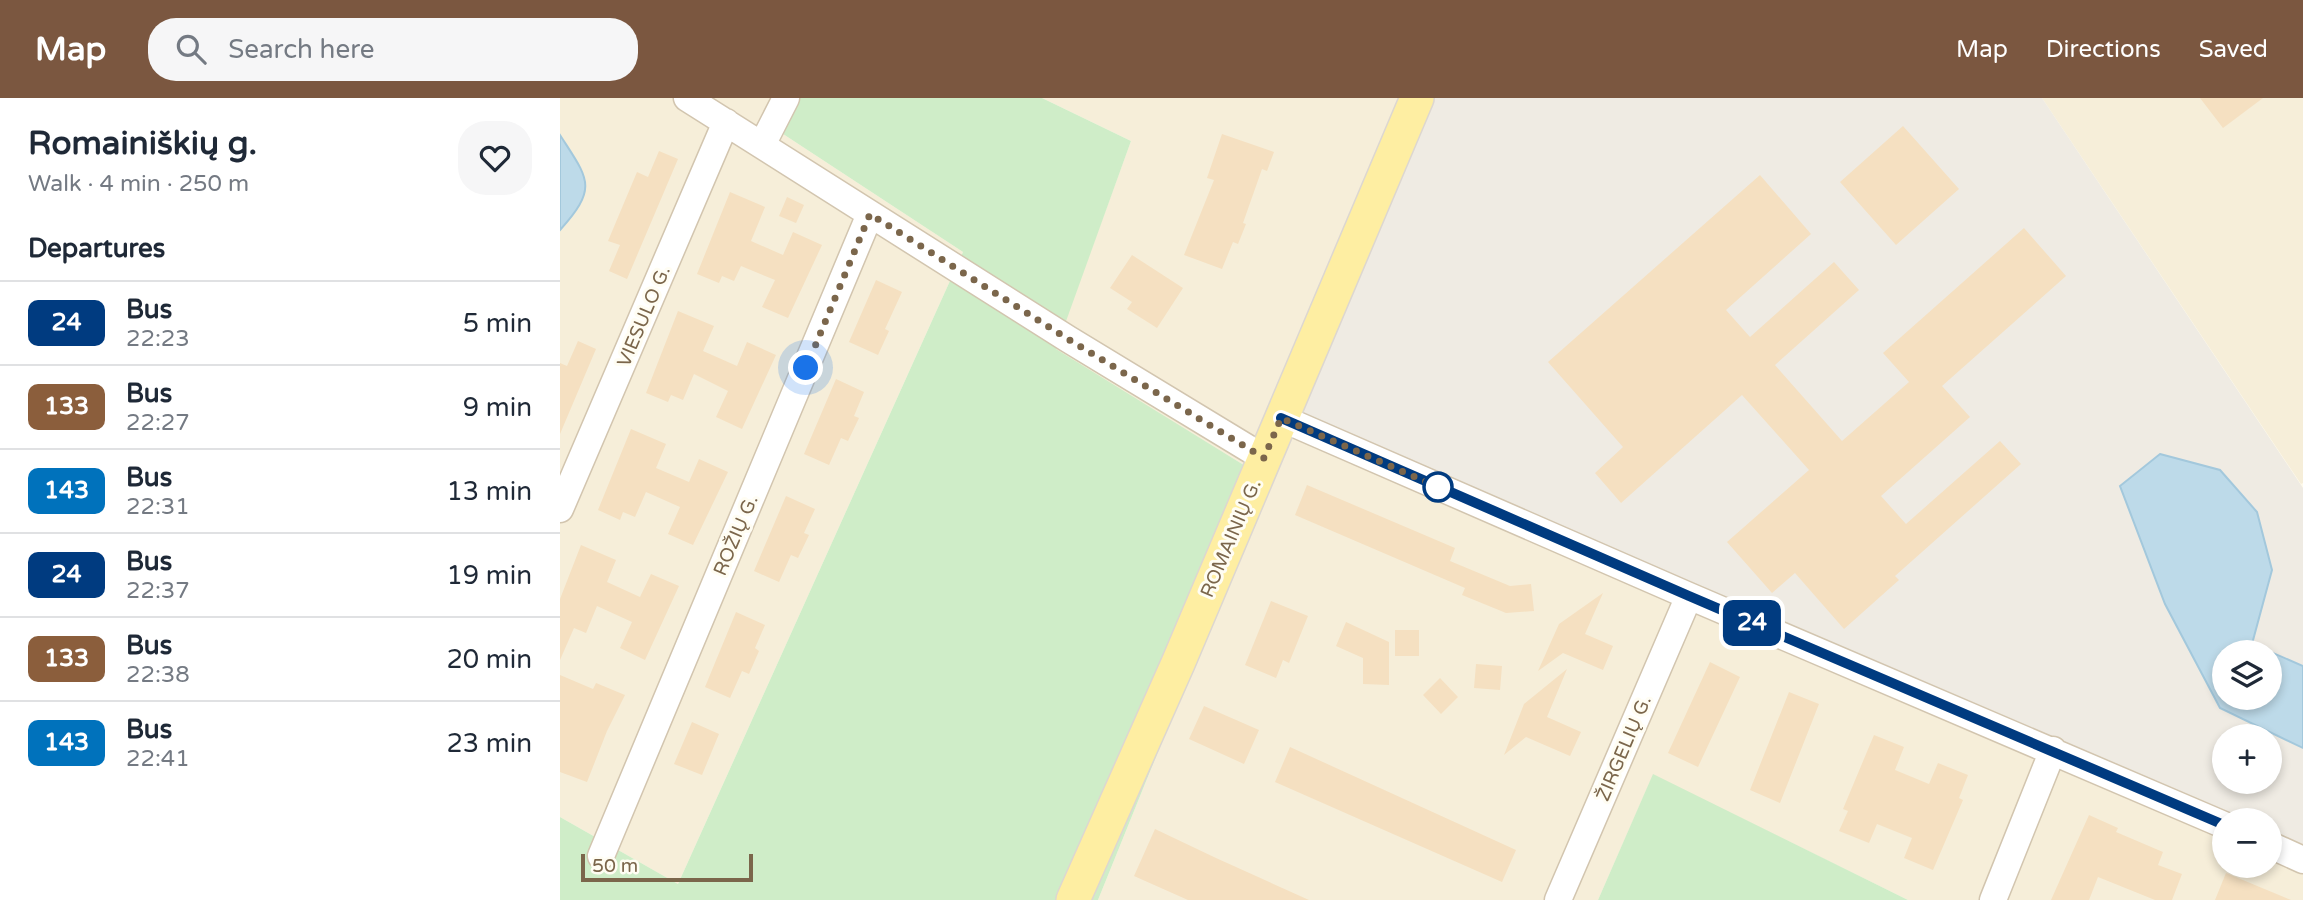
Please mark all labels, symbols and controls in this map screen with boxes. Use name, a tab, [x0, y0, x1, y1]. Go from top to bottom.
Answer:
search box	[148, 18, 638, 81]
text: Map	[35, 30, 106, 69]
icon: search	[172, 30, 210, 68]
text: Search here	[228, 34, 374, 65]
text: Map	[1956, 35, 2008, 64]
text: Directions	[2046, 35, 2161, 64]
text: Saved	[2199, 35, 2268, 64]
button: heart	[458, 121, 532, 195]
text: Romainiškių g.	[28, 124, 257, 163]
text: Walk · 4 min · 250 m	[28, 170, 249, 198]
text: Departures	[28, 233, 165, 264]
street label: VIESULO G.	[613, 263, 675, 370]
text: Bus	[126, 294, 172, 325]
text: 24	[51, 308, 82, 337]
text: 5 min	[463, 308, 532, 339]
text: 22:23	[126, 325, 190, 353]
your location	[788, 350, 823, 385]
text: Bus	[126, 378, 172, 409]
text: 133	[44, 392, 89, 421]
text: 9 min	[463, 392, 532, 423]
text: 22:27	[126, 409, 190, 437]
text: Bus	[126, 462, 172, 493]
unlabelled marker	[1423, 472, 1453, 502]
text: 143	[44, 476, 89, 505]
text: 13 min	[446, 476, 532, 507]
street label: ROMAINIŲ G.	[1196, 476, 1266, 601]
street label: ROŽIŲ G.	[709, 492, 763, 579]
text: 22:31	[126, 493, 190, 521]
text: Bus	[126, 546, 172, 577]
text: 24	[51, 560, 82, 589]
text: 19 min	[446, 560, 532, 591]
text: 22:37	[126, 577, 190, 605]
line badge: 24	[1720, 600, 1784, 646]
text: 24	[1737, 608, 1767, 637]
text: Bus	[126, 630, 172, 661]
map controls	[2212, 640, 2282, 878]
button: layers	[2212, 640, 2282, 710]
text: 133	[44, 644, 89, 673]
text: 20 min	[446, 644, 532, 675]
text: 22:38	[126, 661, 190, 689]
street label: ŽIRGELIŲ G.	[1592, 692, 1656, 805]
text: Bus	[126, 714, 172, 745]
button: +	[2212, 724, 2282, 794]
text: 143	[44, 728, 89, 757]
text: 23 min	[446, 728, 532, 759]
text: 22:41	[126, 745, 190, 773]
button: −	[2212, 808, 2282, 878]
scale bar	[581, 851, 752, 883]
text: 50 m	[592, 855, 638, 877]

